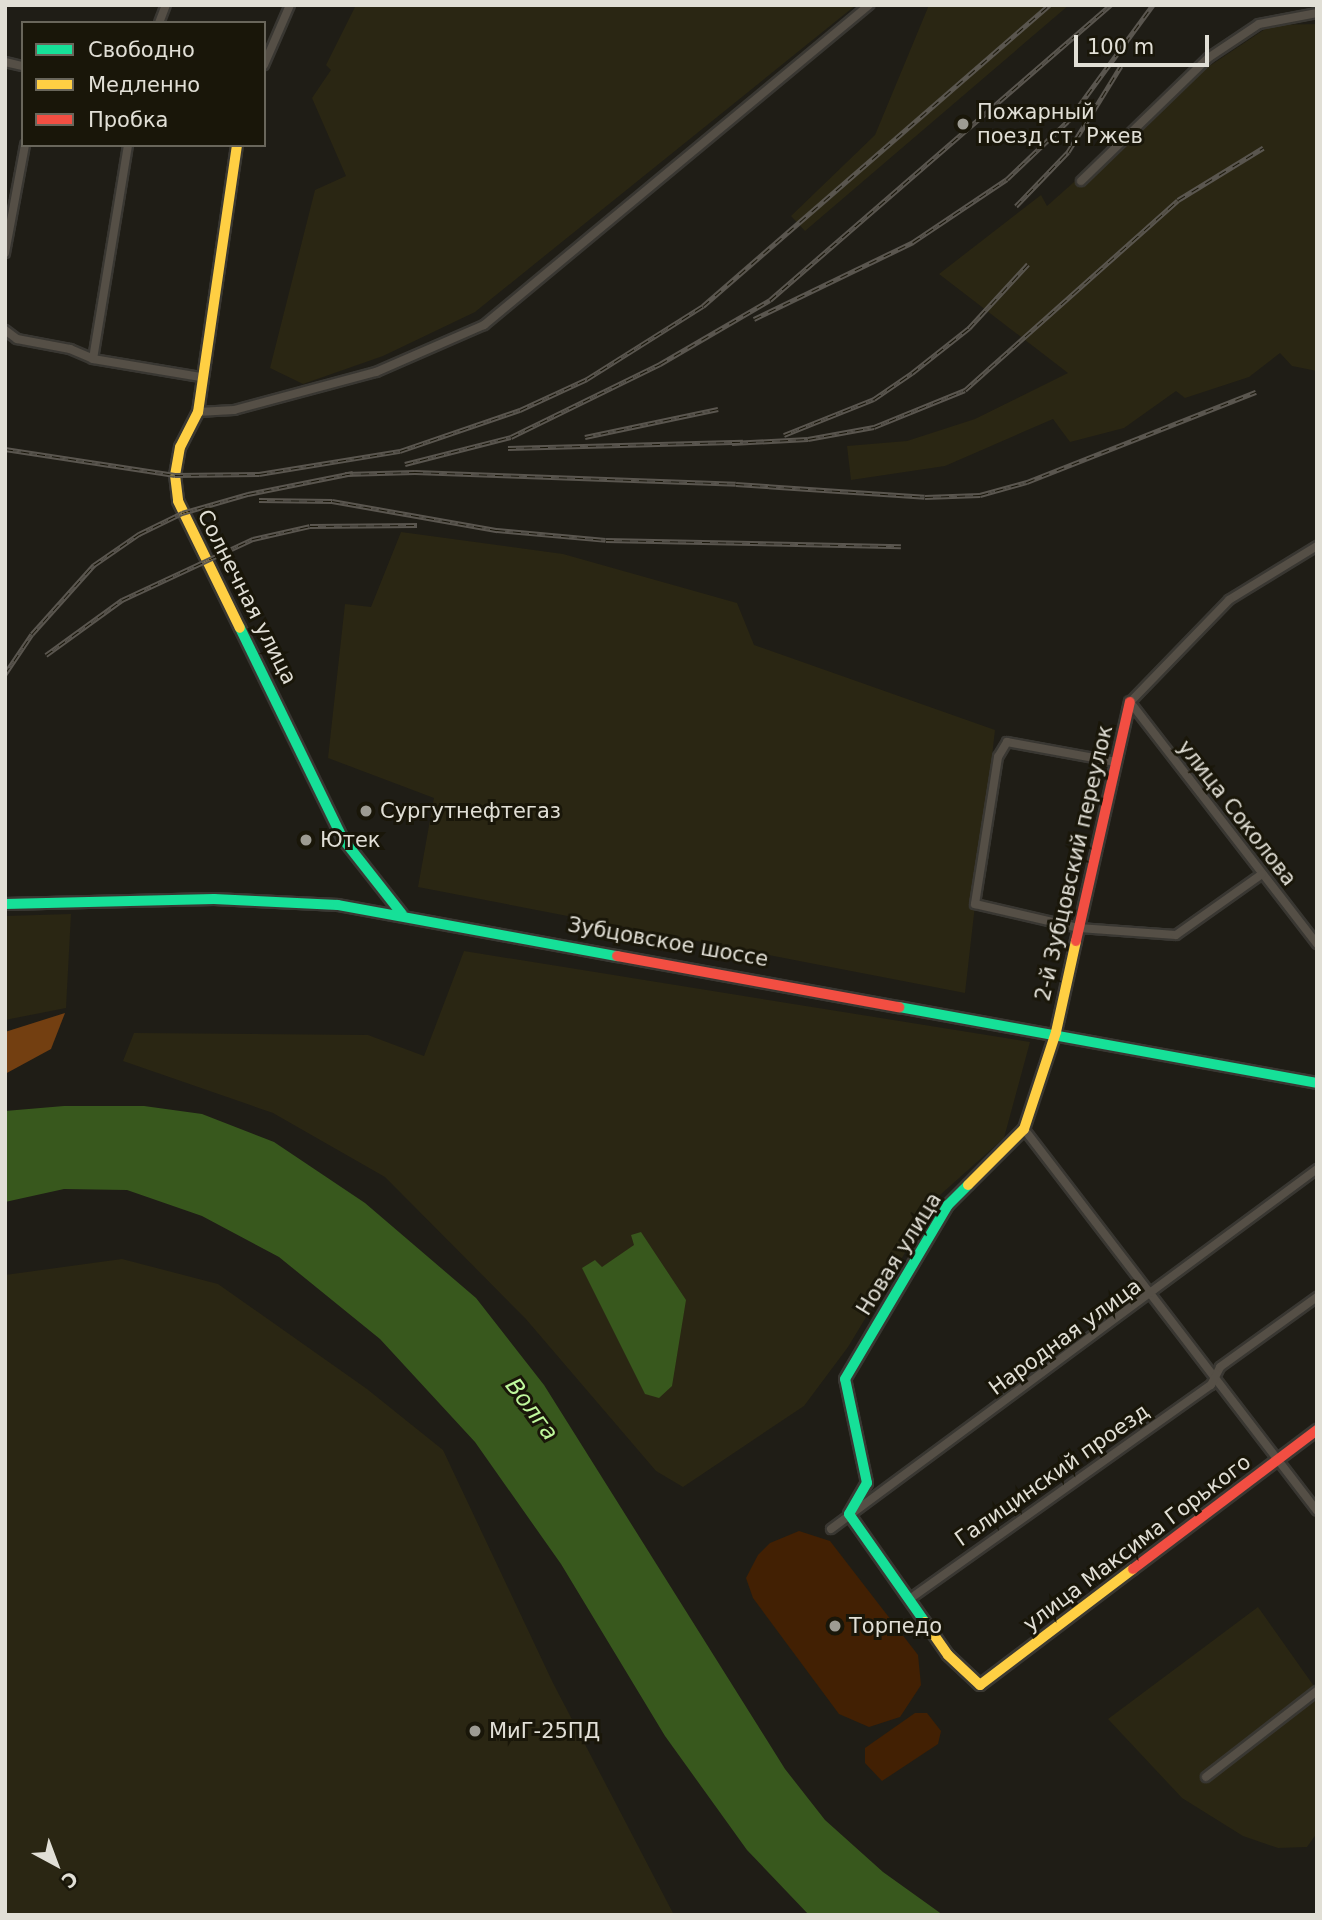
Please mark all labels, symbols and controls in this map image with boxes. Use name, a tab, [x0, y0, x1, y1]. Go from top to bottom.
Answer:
legend	[21, 21, 266, 147]
scale bar	[1077, 21, 1212, 65]
text: 100 m	[1087, 35, 1154, 59]
text: Свободно	[88, 38, 195, 62]
text: Медленно	[88, 73, 200, 97]
place label: Пожарный поезд ст. Ржев	[977, 99, 1143, 149]
text: Пробка	[88, 108, 168, 132]
marker: Пожарный поезд ст. Ржев	[955, 116, 971, 132]
street label: Солнечная улица	[192, 505, 302, 689]
street label: 2-й Зубцовский переулок	[1030, 723, 1118, 1003]
street label: улица Соколова	[1172, 735, 1302, 891]
place label: Сургутнефтегаз	[380, 798, 561, 824]
marker: Сургутнефтегаз	[358, 803, 374, 819]
place label: Ютек	[320, 827, 381, 853]
marker: Ютек	[298, 832, 314, 848]
street label: Зубцовское шоссе	[566, 912, 770, 972]
street label: Новая улица	[851, 1188, 947, 1320]
street label: Народная улица	[984, 1273, 1146, 1401]
water label: Волга	[500, 1372, 564, 1446]
street label: Галицинский проезд	[950, 1398, 1154, 1552]
street label: улица Максима Горького	[1018, 1449, 1256, 1637]
place label: Торпедо	[849, 1613, 942, 1639]
marker: Торпедо	[827, 1618, 843, 1634]
place label: МиГ-25ПД	[489, 1718, 600, 1744]
marker: МиГ-25ПД	[467, 1723, 483, 1739]
north arrow	[21, 1829, 91, 1899]
text: С	[57, 1867, 82, 1893]

